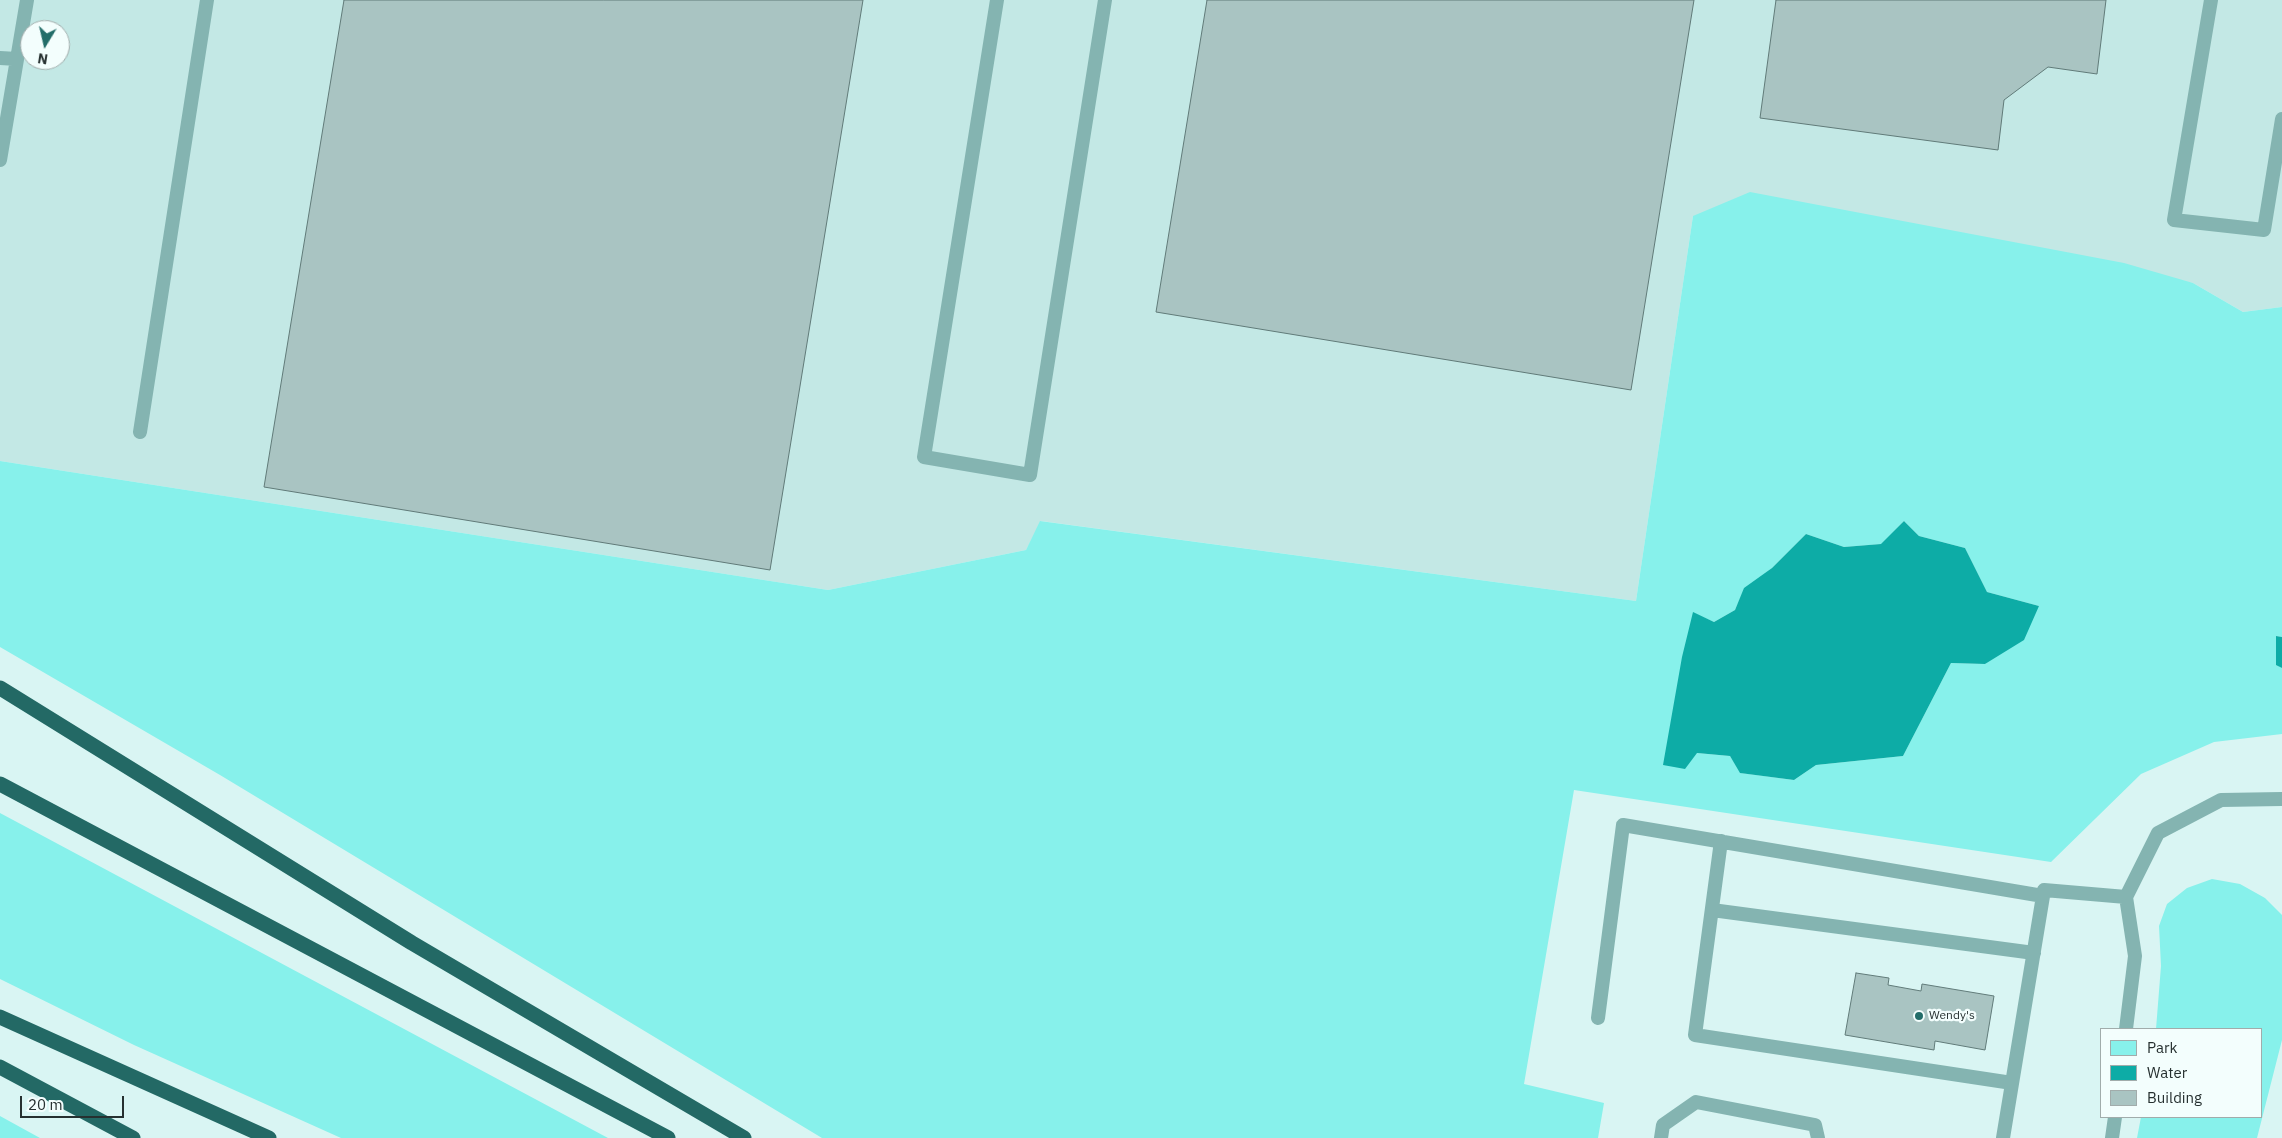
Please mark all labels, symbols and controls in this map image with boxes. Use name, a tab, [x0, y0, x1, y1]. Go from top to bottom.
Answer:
north arrow	[20, 20, 70, 70]
text: N	[36, 49, 49, 69]
place label: Wendy's	[1929, 1009, 1975, 1023]
marker: Wendy's	[1913, 1010, 1925, 1022]
legend	[2100, 1028, 2262, 1118]
text: Park	[2147, 1038, 2177, 1057]
text: Water	[2147, 1063, 2187, 1082]
scale bar	[22, 1086, 126, 1118]
text: Building	[2147, 1088, 2202, 1107]
text: 20 m	[28, 1095, 63, 1114]

